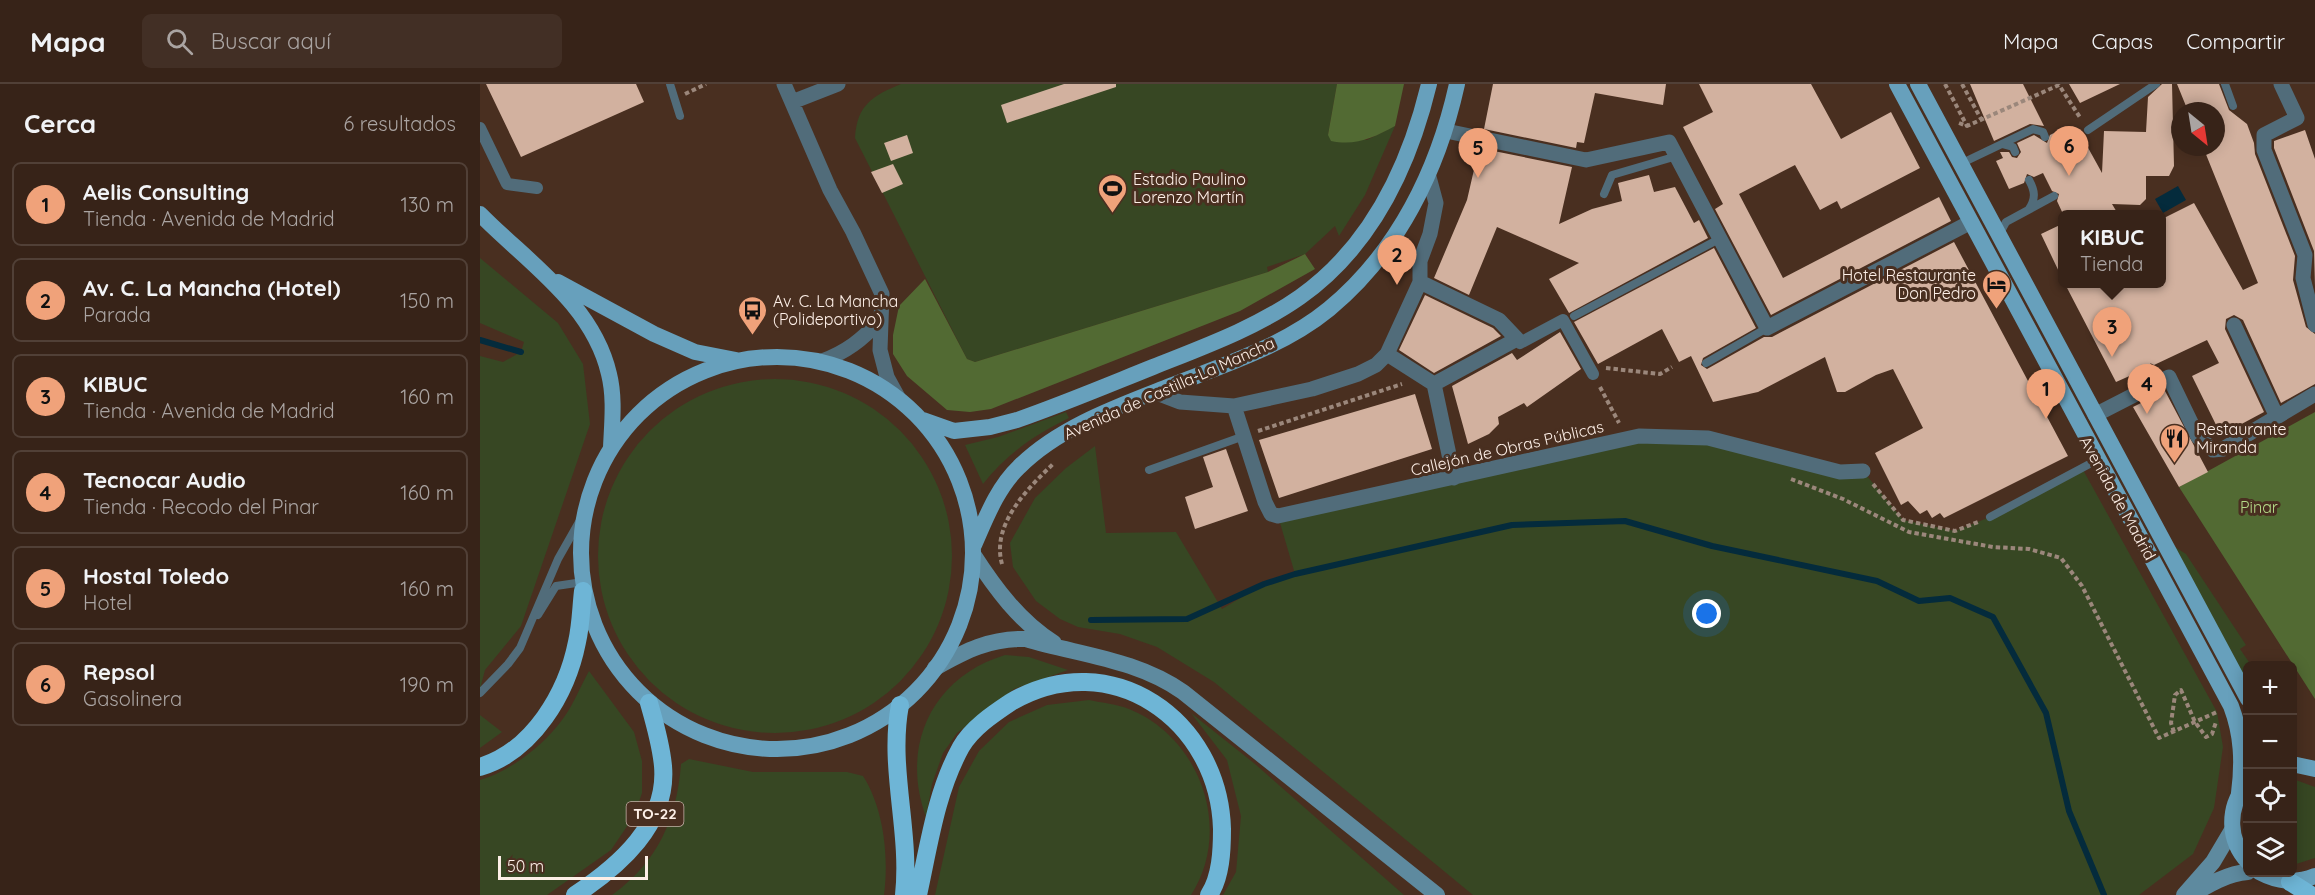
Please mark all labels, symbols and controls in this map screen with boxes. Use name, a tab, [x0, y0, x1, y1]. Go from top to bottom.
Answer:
search box	[142, 14, 562, 68]
text: Mapa	[30, 24, 106, 59]
icon: search	[163, 25, 196, 58]
text: Buscar aquí	[211, 27, 331, 55]
text: Mapa	[2003, 28, 2058, 54]
text: Capas	[2091, 28, 2153, 54]
text: Compartir	[2186, 28, 2285, 54]
north arrow	[2171, 102, 2225, 156]
text: Cerca	[24, 107, 96, 140]
text: 6 resultados	[343, 111, 456, 136]
pin: 6	[2050, 126, 2088, 176]
pin: 5	[1458, 128, 1498, 178]
place label: Estadio Paulino Lorenzo Martín	[1133, 169, 1246, 207]
sports icon: Estadio Paulino Lorenzo Martín	[1096, 172, 1128, 214]
text: Aelis Consulting	[83, 178, 249, 206]
text: 1	[42, 192, 49, 217]
text: 130 m	[401, 192, 454, 217]
text: Tienda · Avenida de Madrid	[83, 206, 335, 231]
popup	[2058, 210, 2166, 288]
text: KIBUC	[2080, 223, 2144, 251]
pin: 2	[1378, 236, 1416, 285]
text: Tienda	[2080, 251, 2143, 276]
place label: Hotel Restaurante Don Pedro	[1842, 265, 1976, 303]
hotel icon: Hotel Restaurante Don Pedro	[1981, 268, 2013, 310]
text: Av. C. La Mancha (Hotel)	[83, 274, 341, 302]
text: 2	[40, 288, 51, 313]
text: 150 m	[400, 288, 454, 313]
place label: Av. C. La Mancha (Polideportivo)	[773, 291, 898, 329]
bus stop icon: Av. C. La Mancha (Polideportivo)	[736, 294, 768, 336]
text: Parada	[83, 302, 151, 327]
pin: 3	[2092, 308, 2132, 357]
street label: Avenida de Castilla-La Mancha	[1061, 332, 1277, 444]
pin: 4	[2128, 364, 2166, 414]
text: KIBUC	[83, 370, 147, 398]
pin: 1	[2026, 370, 2066, 419]
text: 3	[40, 384, 51, 409]
text: 160 m	[400, 384, 454, 409]
text: Tienda · Avenida de Madrid	[83, 398, 335, 423]
street label: Callejón de Obras Públicas	[1409, 416, 1605, 480]
place label: Restaurante Miranda	[2196, 419, 2287, 457]
restaurant icon: Restaurante Miranda	[2159, 422, 2191, 464]
street label: Avenida de Madrid	[2076, 432, 2160, 564]
text: Tecnocar Audio	[83, 466, 246, 494]
text: 4	[40, 480, 51, 505]
text: 160 m	[400, 480, 454, 505]
text: Tienda · Recodo del Pinar	[83, 494, 319, 519]
park label: Pinar	[2240, 497, 2278, 517]
text: Hostal Toledo	[83, 562, 229, 590]
text: 5	[40, 576, 51, 601]
text: 160 m	[400, 576, 454, 601]
text: Hotel	[83, 590, 132, 615]
your location	[1692, 599, 1721, 628]
text: Repsol	[83, 658, 155, 686]
map controls	[2243, 661, 2297, 877]
button: +	[2243, 661, 2297, 715]
text: 6	[40, 672, 51, 697]
text: 190 m	[400, 672, 454, 697]
text: Gasolinera	[83, 686, 182, 711]
button: −	[2243, 715, 2297, 769]
button: locate	[2243, 769, 2297, 823]
road number: TO-22	[626, 802, 684, 826]
button: layers	[2243, 823, 2297, 877]
scale bar	[498, 853, 648, 880]
text: 50 m	[507, 856, 544, 876]

